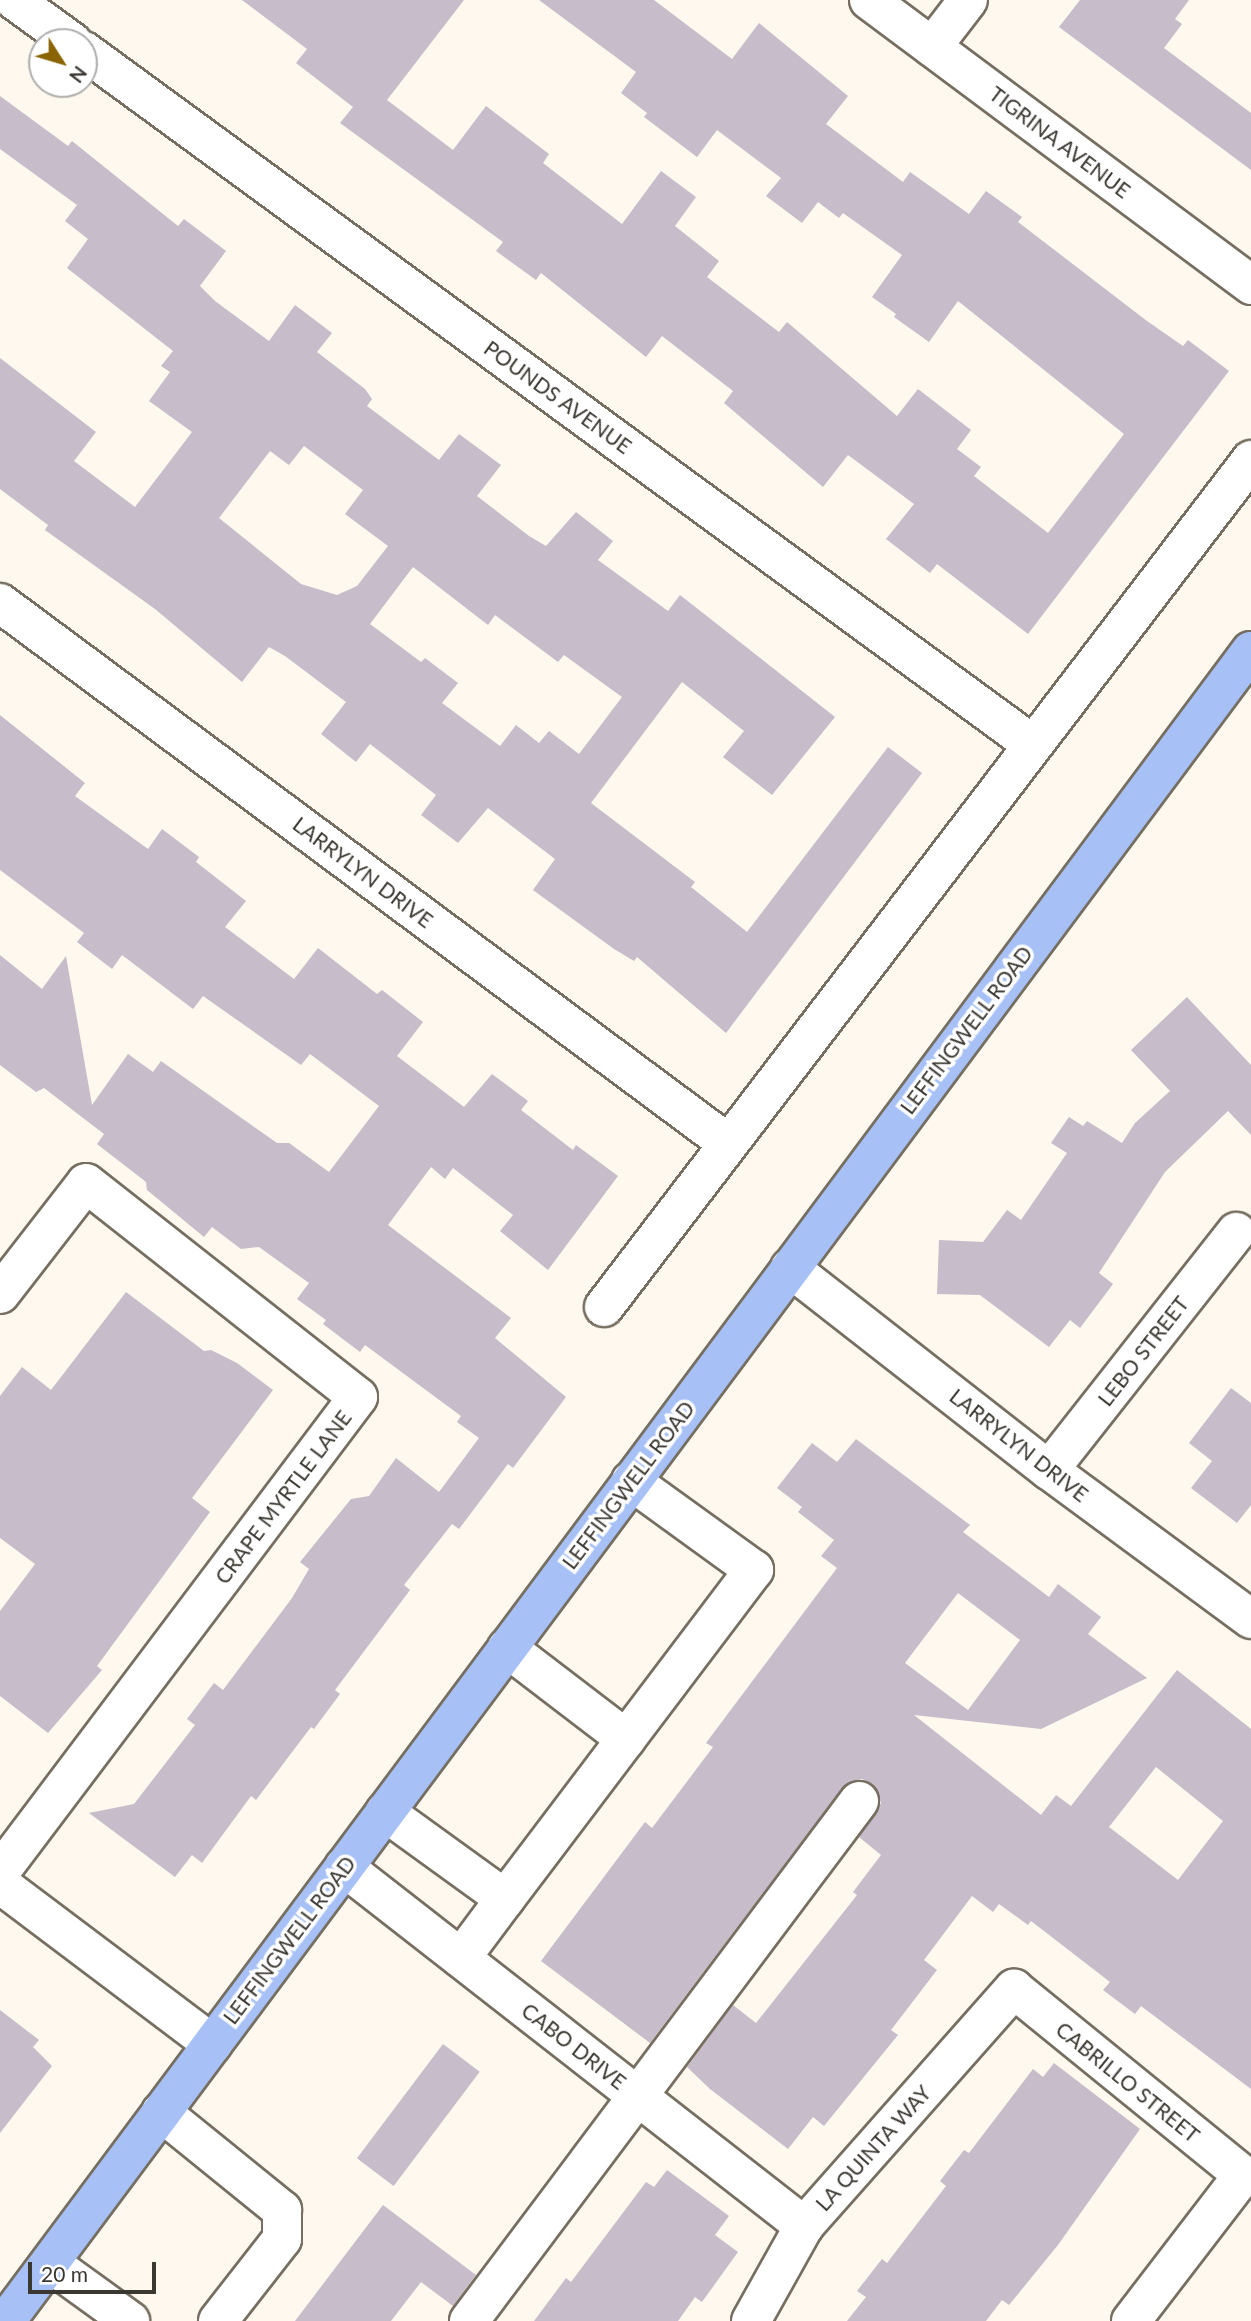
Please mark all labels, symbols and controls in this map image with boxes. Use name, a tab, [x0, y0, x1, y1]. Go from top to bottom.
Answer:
north arrow	[28, 28, 98, 98]
text: N	[65, 62, 92, 87]
street label: TIGRINA AVENUE	[984, 80, 1136, 204]
street label: POUNDS AVENUE	[479, 335, 637, 459]
street label: LARRYLYN DRIVE	[288, 811, 438, 933]
street label: LEFFINGWELL ROAD	[894, 941, 1038, 1119]
street label: LEBO STREET	[1092, 1291, 1194, 1411]
street label: LARRYLYN DRIVE	[945, 1383, 1093, 1507]
street label: LEFFINGWELL ROAD	[556, 1396, 700, 1574]
street label: CRAPE MYRTLE LANE	[210, 1405, 356, 1589]
street label: LEFFINGWELL ROAD	[217, 1851, 361, 2029]
street label: CABO DRIVE	[517, 1997, 631, 2095]
street label: CABRILLO STREET	[1051, 2016, 1205, 2148]
street label: LA QUINTA WAY	[810, 2079, 936, 2217]
scale bar	[32, 2248, 159, 2292]
text: 20 m	[41, 2261, 88, 2286]

